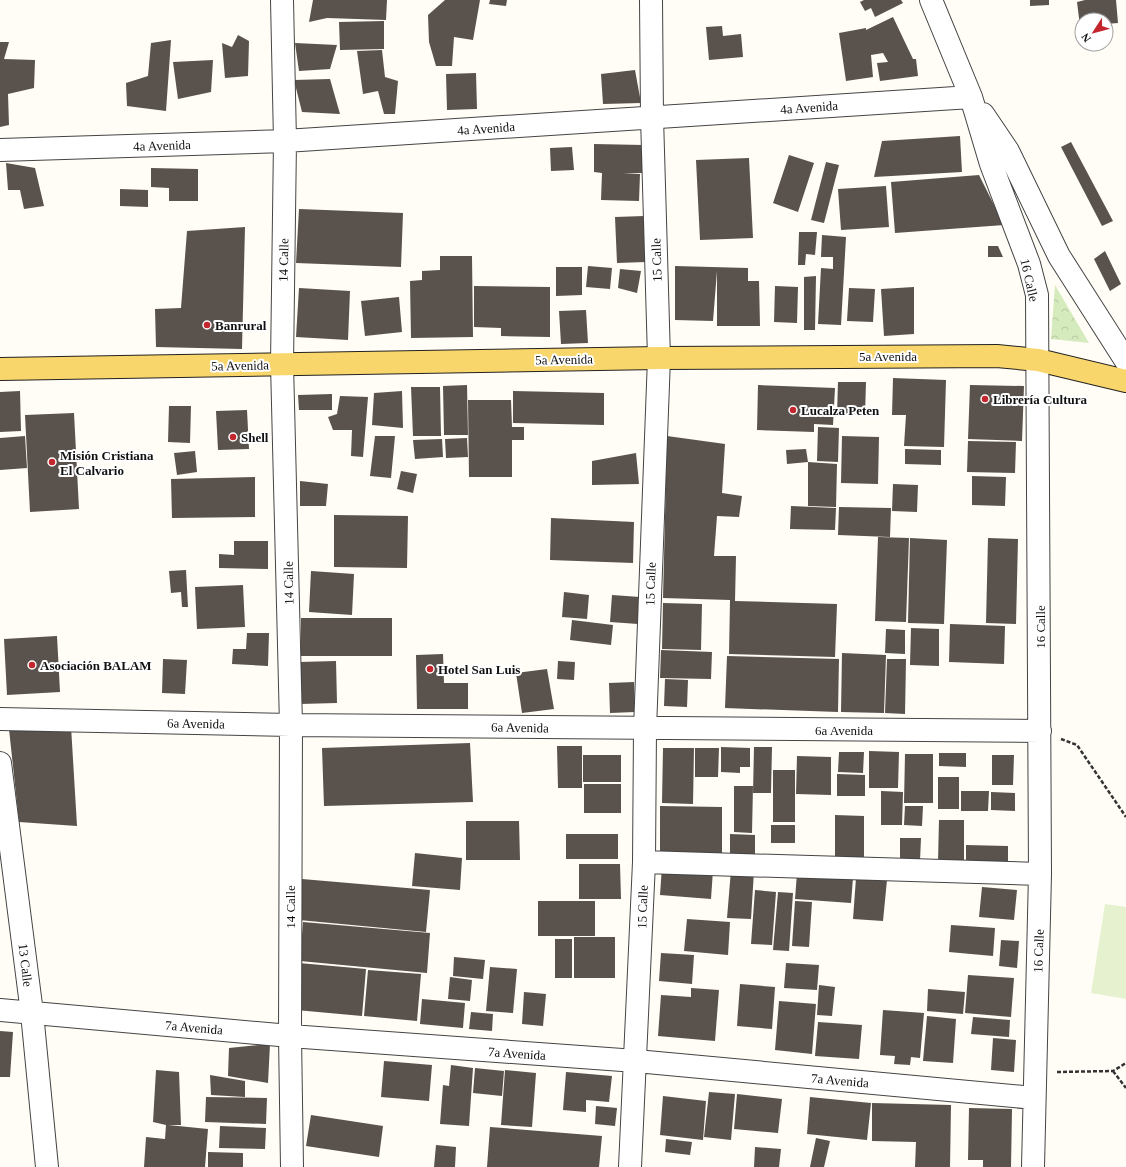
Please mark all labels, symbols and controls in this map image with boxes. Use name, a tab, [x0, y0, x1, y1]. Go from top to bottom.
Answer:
north arrow	[1074, 12, 1114, 52]
text: N	[1079, 31, 1093, 45]
street label: 4a Avenida	[780, 98, 839, 117]
street label: 4a Avenida	[457, 119, 516, 138]
street label: 4a Avenida	[133, 137, 191, 154]
street label: 14 Calle	[276, 238, 291, 282]
street label: 15 Calle	[648, 238, 665, 282]
street label: 16 Calle	[1017, 257, 1042, 303]
place label: Banrural	[215, 318, 267, 333]
marker: Banrural	[202, 320, 212, 330]
street label: 5a Avenida	[859, 349, 917, 364]
street label: 5a Avenida	[535, 351, 593, 368]
street label: 5a Avenida	[211, 357, 269, 374]
place label: Librería Cultura	[993, 392, 1088, 407]
marker: Librería Cultura	[980, 394, 990, 404]
place label: Lucalza Peten	[801, 403, 880, 418]
marker: Lucalza Peten	[788, 405, 798, 415]
place label: Shell	[241, 430, 269, 445]
marker: Shell	[228, 432, 238, 442]
place label: Misión Cristiana El Calvario	[60, 448, 154, 478]
marker: Misión Cristiana El Calvario	[47, 457, 57, 467]
street label: 14 Calle	[281, 561, 296, 605]
street label: 15 Calle	[642, 562, 659, 606]
street label: 16 Calle	[1033, 605, 1048, 649]
place label: Asociación BALAM	[40, 658, 152, 673]
marker: Asociación BALAM	[27, 660, 37, 670]
place label: Hotel San Luis	[438, 662, 520, 677]
marker: Hotel San Luis	[425, 664, 435, 674]
street label: 6a Avenida	[167, 715, 225, 732]
street label: 6a Avenida	[491, 719, 549, 736]
street label: 6a Avenida	[815, 723, 873, 738]
street label: 14 Calle	[283, 885, 298, 929]
street label: 15 Calle	[634, 885, 651, 929]
street label: 16 Calle	[1030, 929, 1047, 973]
street label: 13 Calle	[15, 942, 36, 988]
street label: 7a Avenida	[164, 1018, 224, 1038]
street label: 7a Avenida	[488, 1044, 547, 1063]
street label: 7a Avenida	[810, 1071, 870, 1091]

